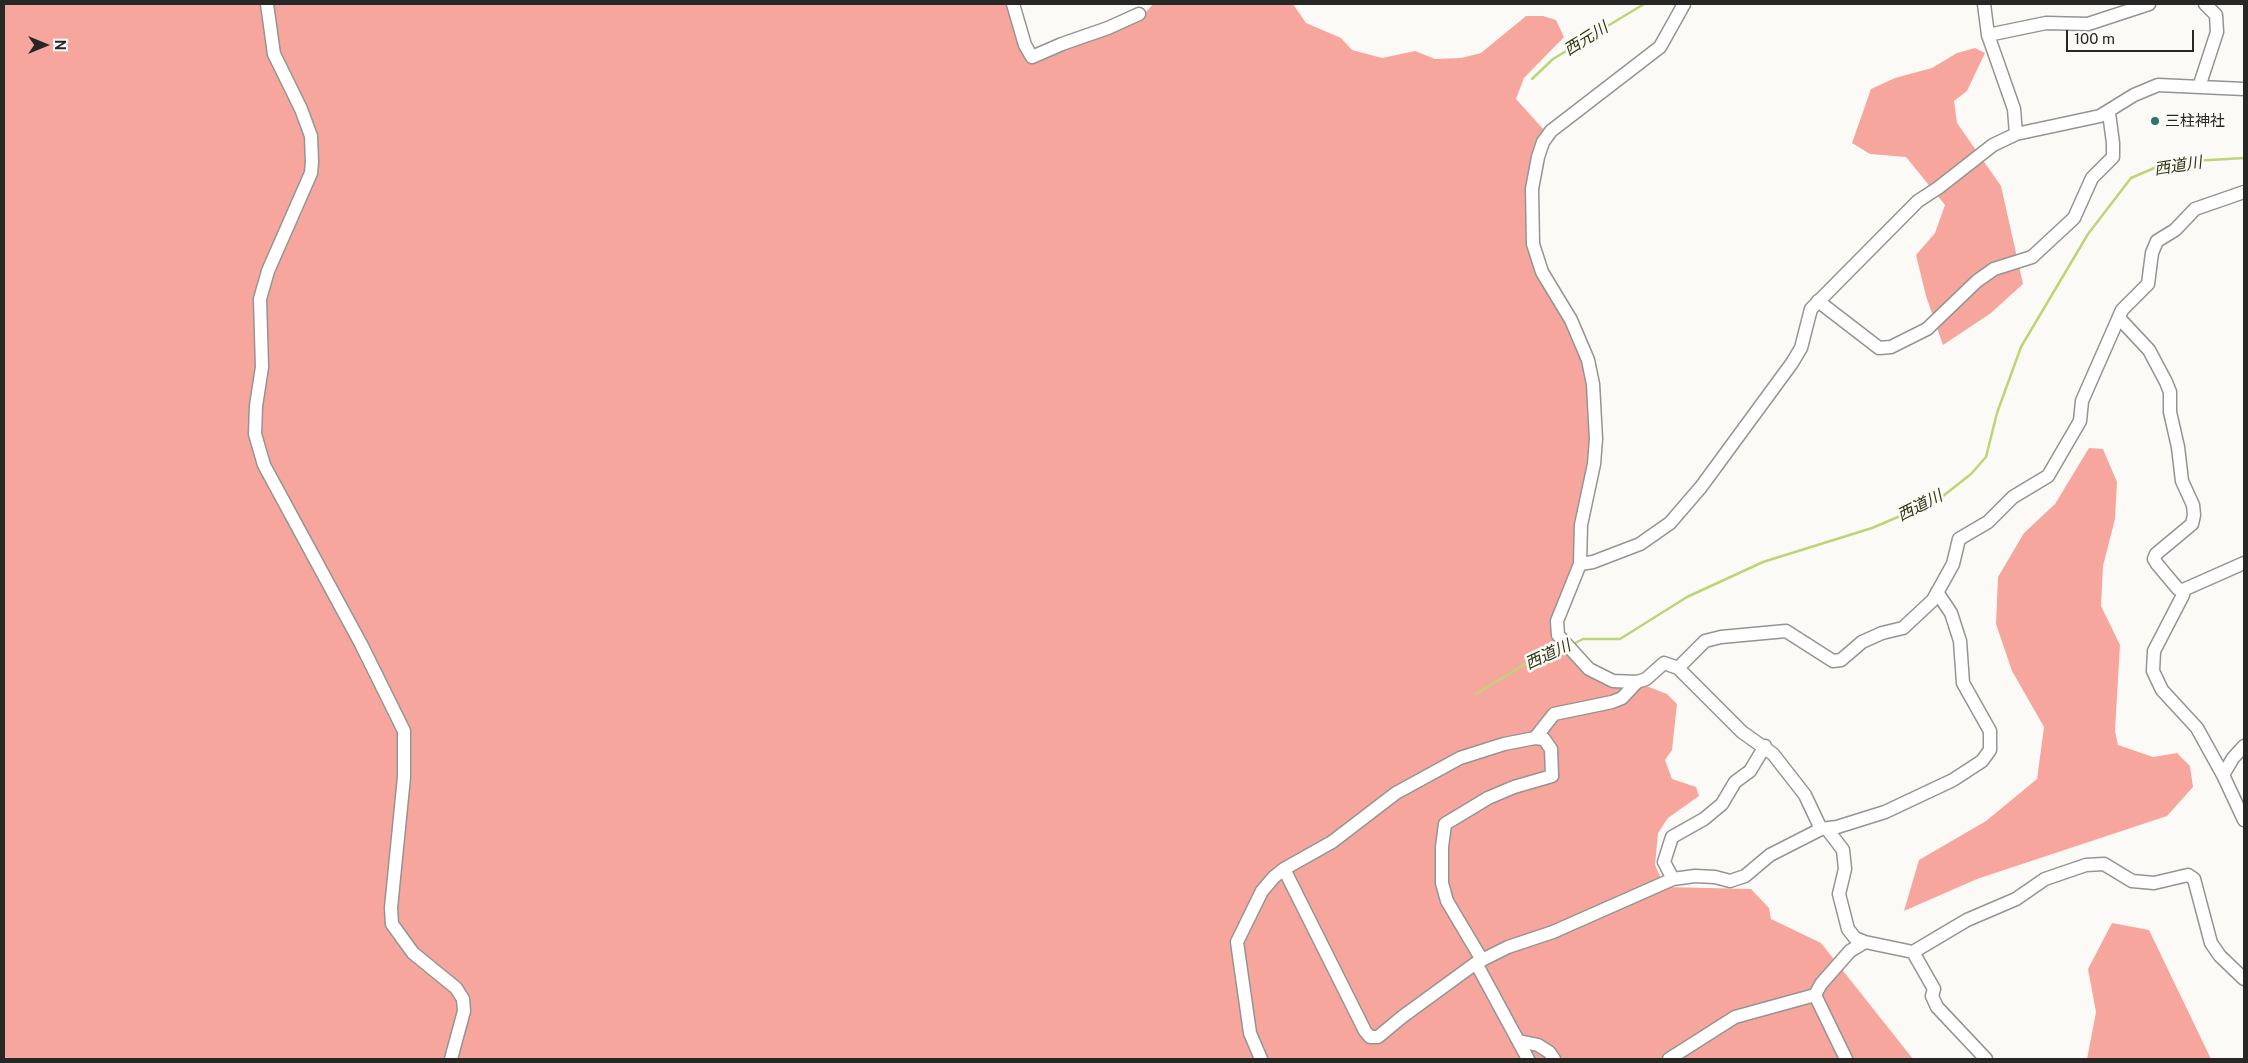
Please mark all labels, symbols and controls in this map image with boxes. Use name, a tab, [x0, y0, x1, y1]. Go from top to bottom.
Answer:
water label: 西元川	[1561, 18, 1611, 60]
north arrow	[20, 20, 70, 70]
scale bar	[2068, 20, 2196, 52]
text: 100 m	[2074, 30, 2115, 47]
text: N	[52, 40, 68, 50]
place label: 三柱神社	[2165, 112, 2225, 130]
marker: 三柱神社	[2149, 115, 2161, 127]
water label: 西道川	[2153, 153, 2203, 179]
water label: 西道川	[1894, 487, 1946, 525]
water label: 西道川	[1522, 636, 1574, 674]

